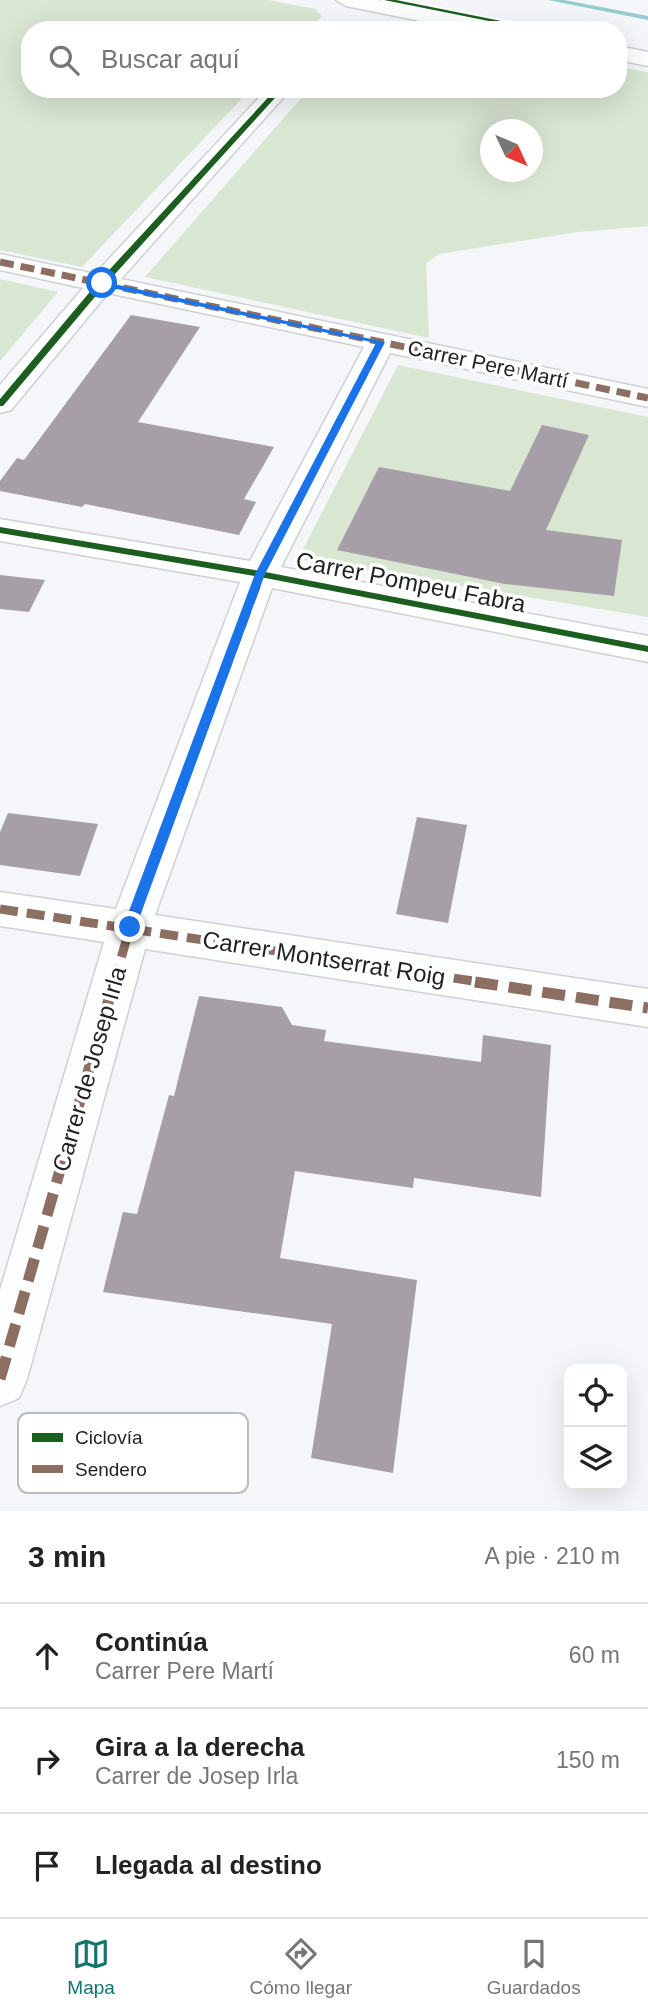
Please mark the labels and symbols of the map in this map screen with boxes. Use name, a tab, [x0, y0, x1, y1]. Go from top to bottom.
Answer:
north arrow	[480, 119, 543, 182]
route start	[86, 267, 117, 298]
street label: Carrer Pere Martí	[406, 336, 570, 392]
street label: Carrer Pompeu Fabra	[294, 546, 529, 618]
route end	[114, 911, 145, 942]
street label: Carrer Montserrat Roig	[201, 925, 447, 991]
street label: Carrer de Josep Irla	[47, 963, 131, 1175]
legend	[18, 1413, 248, 1493]
text: Ciclovía	[75, 1427, 143, 1448]
text: Sendero	[75, 1459, 147, 1480]

